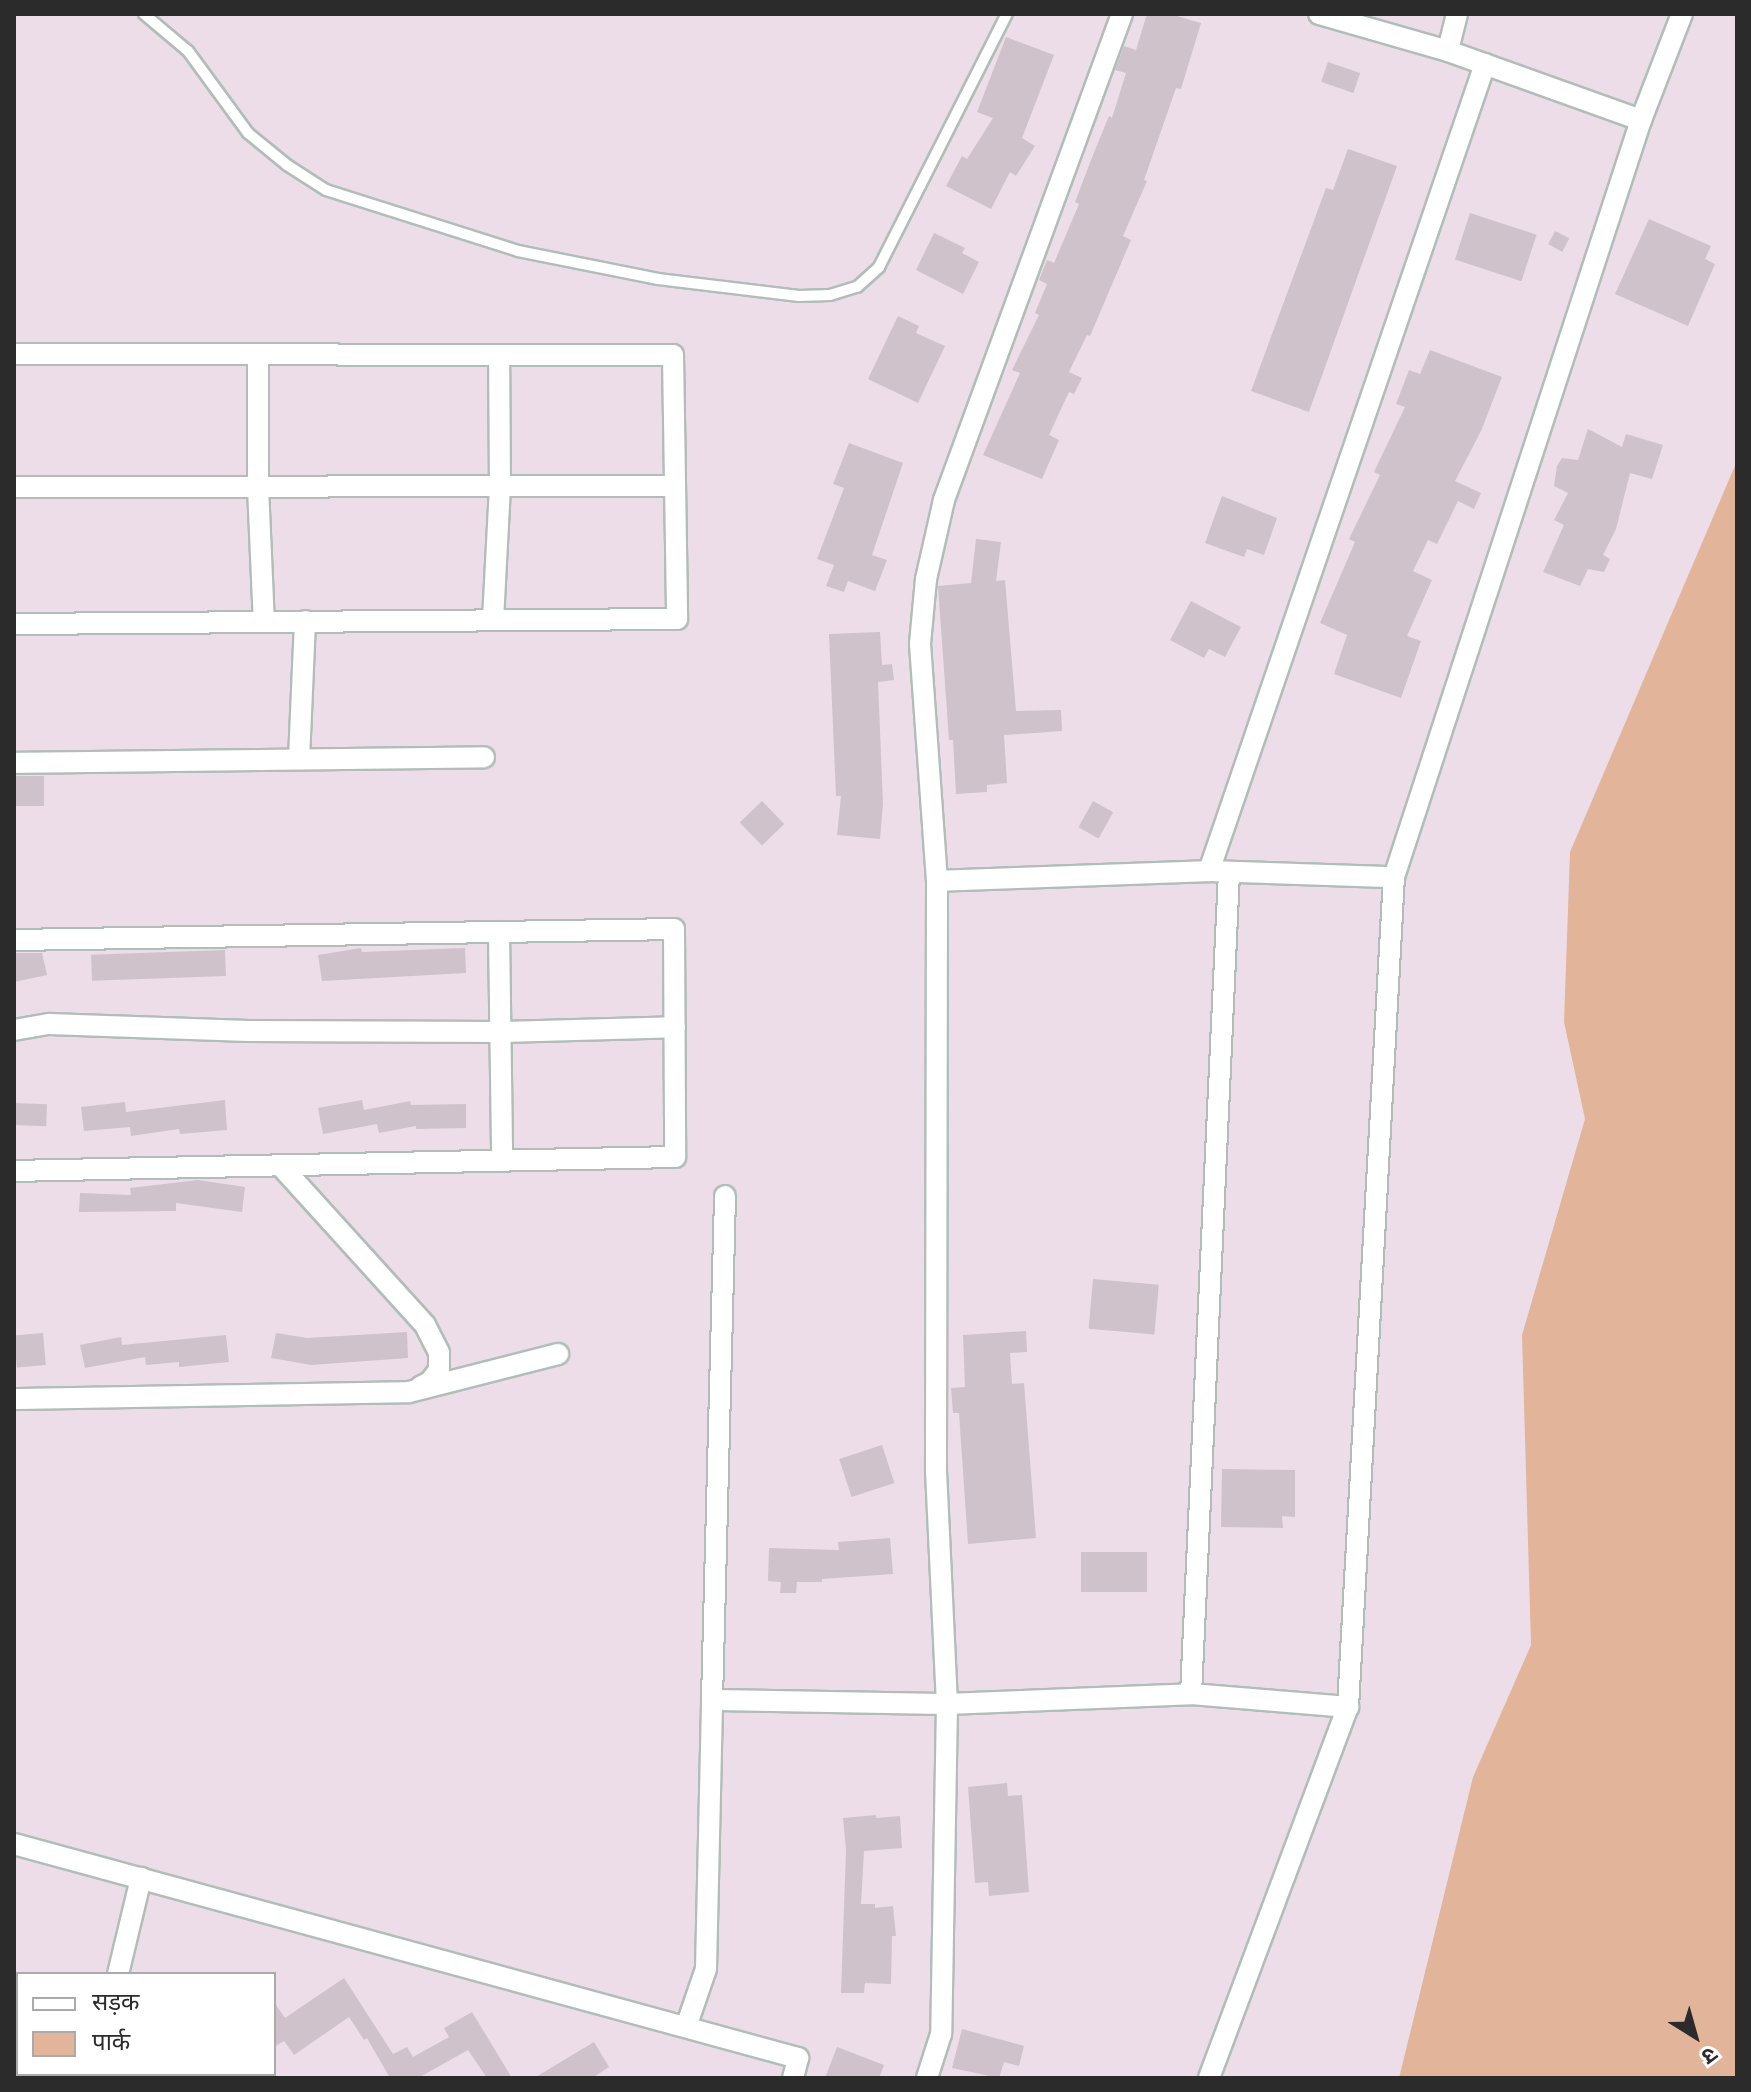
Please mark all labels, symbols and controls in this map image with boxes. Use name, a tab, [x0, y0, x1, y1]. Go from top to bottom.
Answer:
legend	[16, 1972, 276, 2076]
text: सड़क	[92, 1988, 140, 2015]
north arrow	[1655, 1996, 1735, 2076]
text: पार्क	[92, 2028, 130, 2055]
text: उ	[1697, 2042, 1722, 2069]

